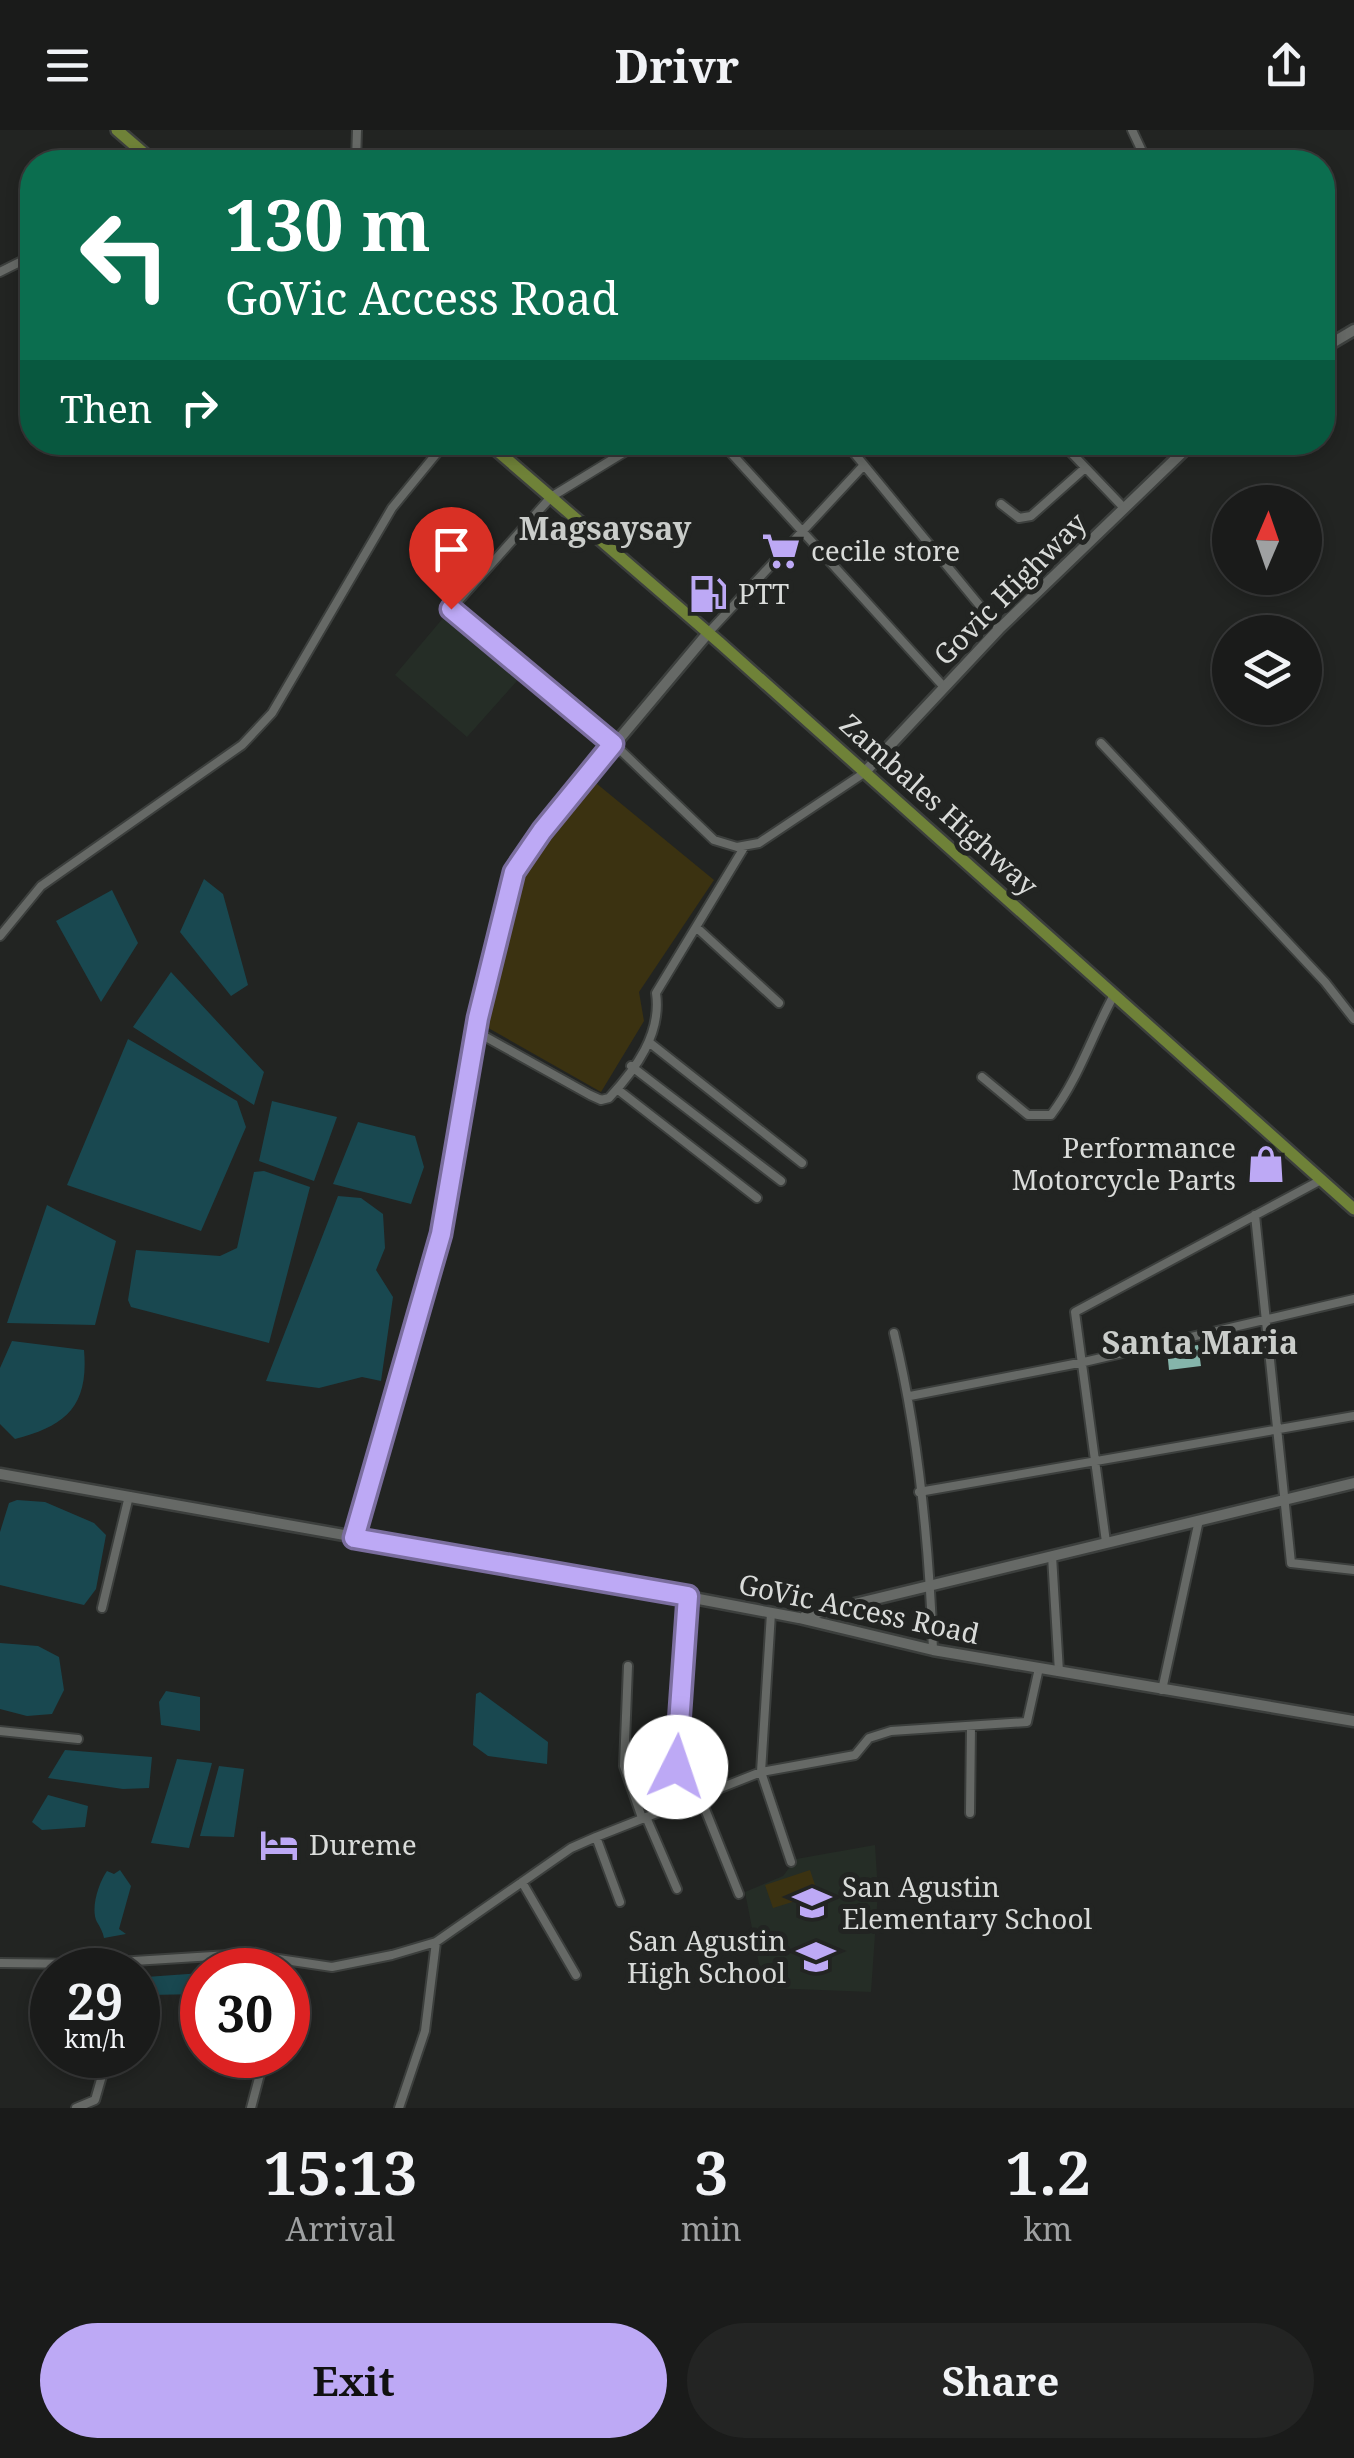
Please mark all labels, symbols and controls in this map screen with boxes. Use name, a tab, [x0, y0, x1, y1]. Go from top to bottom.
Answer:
text: Drivr	[615, 35, 739, 96]
icon: menu	[40, 38, 95, 93]
icon: share	[1259, 38, 1314, 93]
text: 130 m	[225, 176, 431, 272]
icon: left	[60, 190, 190, 320]
text: GoVic Access Road	[225, 267, 619, 328]
icon: right	[172, 380, 227, 435]
text: Then	[60, 382, 152, 434]
north arrow	[1212, 485, 1322, 595]
map controls	[1212, 485, 1322, 725]
street label: Govic Highway	[925, 503, 1094, 673]
district label: Magsaysay	[519, 506, 692, 549]
pin	[409, 507, 494, 610]
icon: arrive	[424, 522, 479, 577]
supermarket icon: cecile store	[760, 530, 802, 572]
place label: cecile store	[811, 531, 960, 569]
fuel station icon: PTT	[687, 573, 729, 615]
place label: PTT	[738, 574, 789, 612]
button: layers	[1212, 615, 1322, 725]
street label: Zambales Highway	[832, 705, 1047, 904]
place label: Performance Motorcycle Parts	[1012, 1128, 1236, 1198]
shop icon: Performance Motorcycle Parts	[1245, 1143, 1287, 1185]
district label: Santa Maria	[1102, 1320, 1298, 1363]
street label: GoVic Access Road	[735, 1564, 983, 1652]
position arrow	[624, 1715, 728, 1819]
hotel icon: Dureme	[258, 1824, 300, 1866]
place label: Dureme	[309, 1825, 417, 1863]
place label: San Agustin Elementary School	[842, 1867, 1093, 1937]
school or university icon: San Agustin Elementary School	[791, 1882, 833, 1924]
place label: San Agustin High School	[627, 1921, 786, 1991]
school or university icon: San Agustin High School	[795, 1936, 837, 1978]
speed limit sign: 30	[180, 1948, 310, 2078]
text: 29	[67, 1967, 123, 2035]
text: km/h	[64, 2021, 126, 2055]
text: 15:13	[263, 2131, 417, 2213]
text: 3	[694, 2131, 728, 2213]
text: 1.2	[1005, 2131, 1091, 2213]
text: Arrival	[286, 2207, 395, 2250]
text: min	[681, 2207, 742, 2250]
text: km	[1023, 2207, 1072, 2250]
button: Exit	[40, 2323, 667, 2438]
button: Share	[687, 2323, 1314, 2438]

